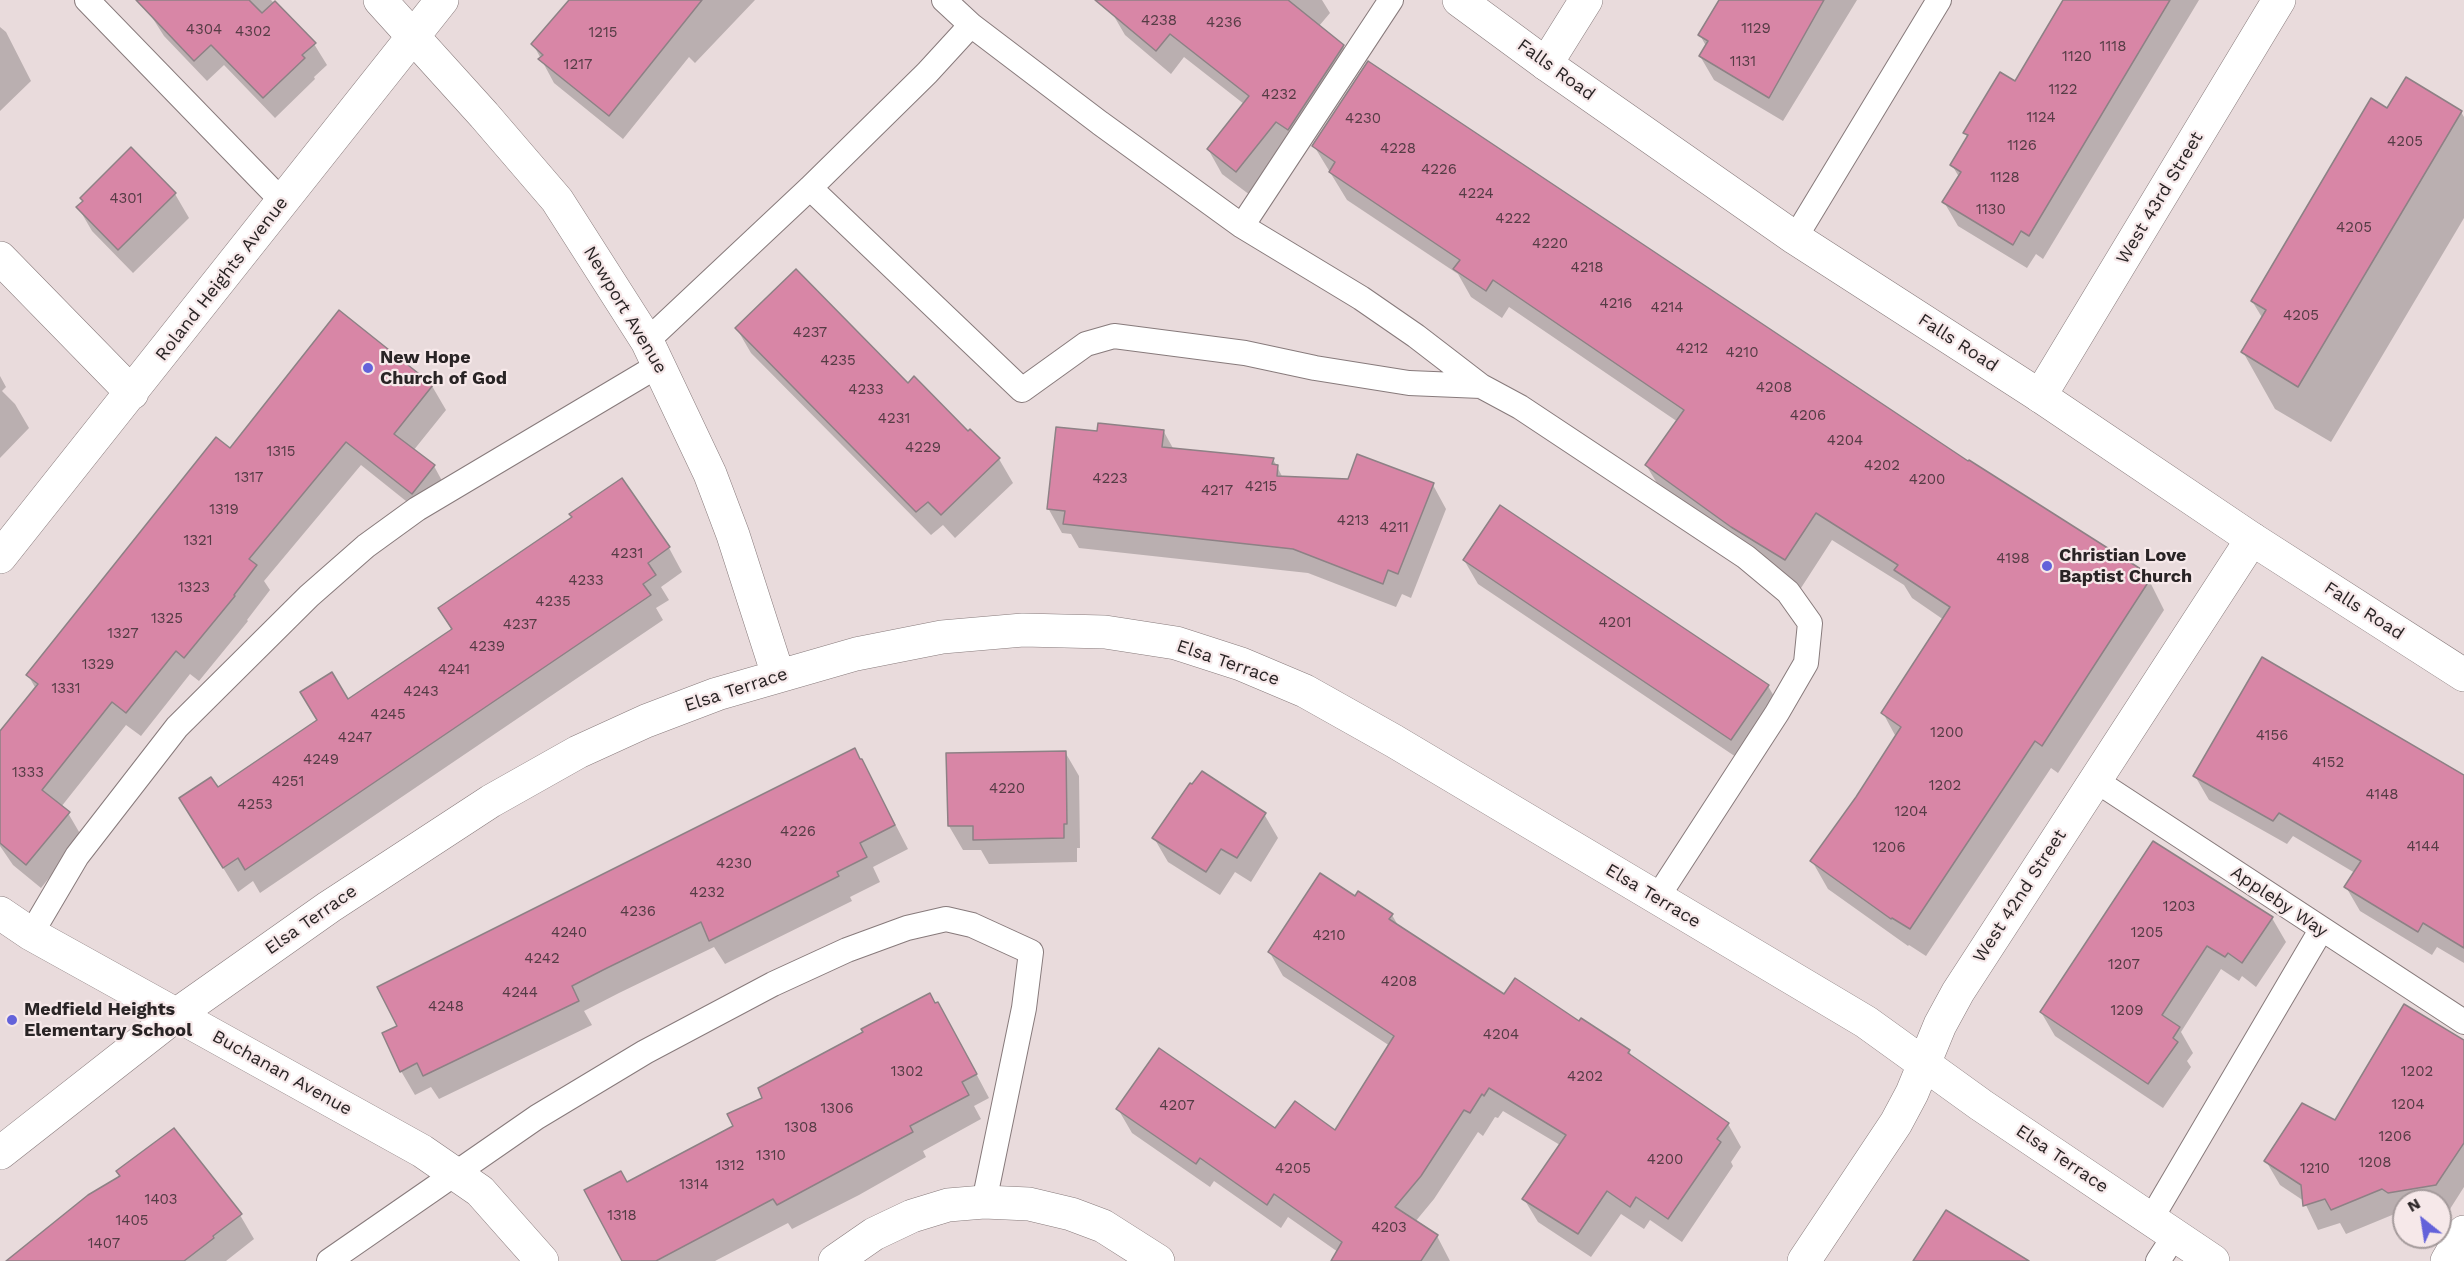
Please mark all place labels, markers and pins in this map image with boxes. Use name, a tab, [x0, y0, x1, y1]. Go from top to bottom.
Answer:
place label: New Hope Church of God	[380, 347, 507, 389]
marker: New Hope Church of God	[361, 361, 375, 375]
place label: Christian Love Baptist Church	[2059, 545, 2192, 588]
marker: Christian Love Baptist Church	[2040, 559, 2054, 573]
place label: Medfield Heights Elementary School	[24, 999, 192, 1042]
marker: Medfield Heights Elementary School	[5, 1013, 19, 1027]

